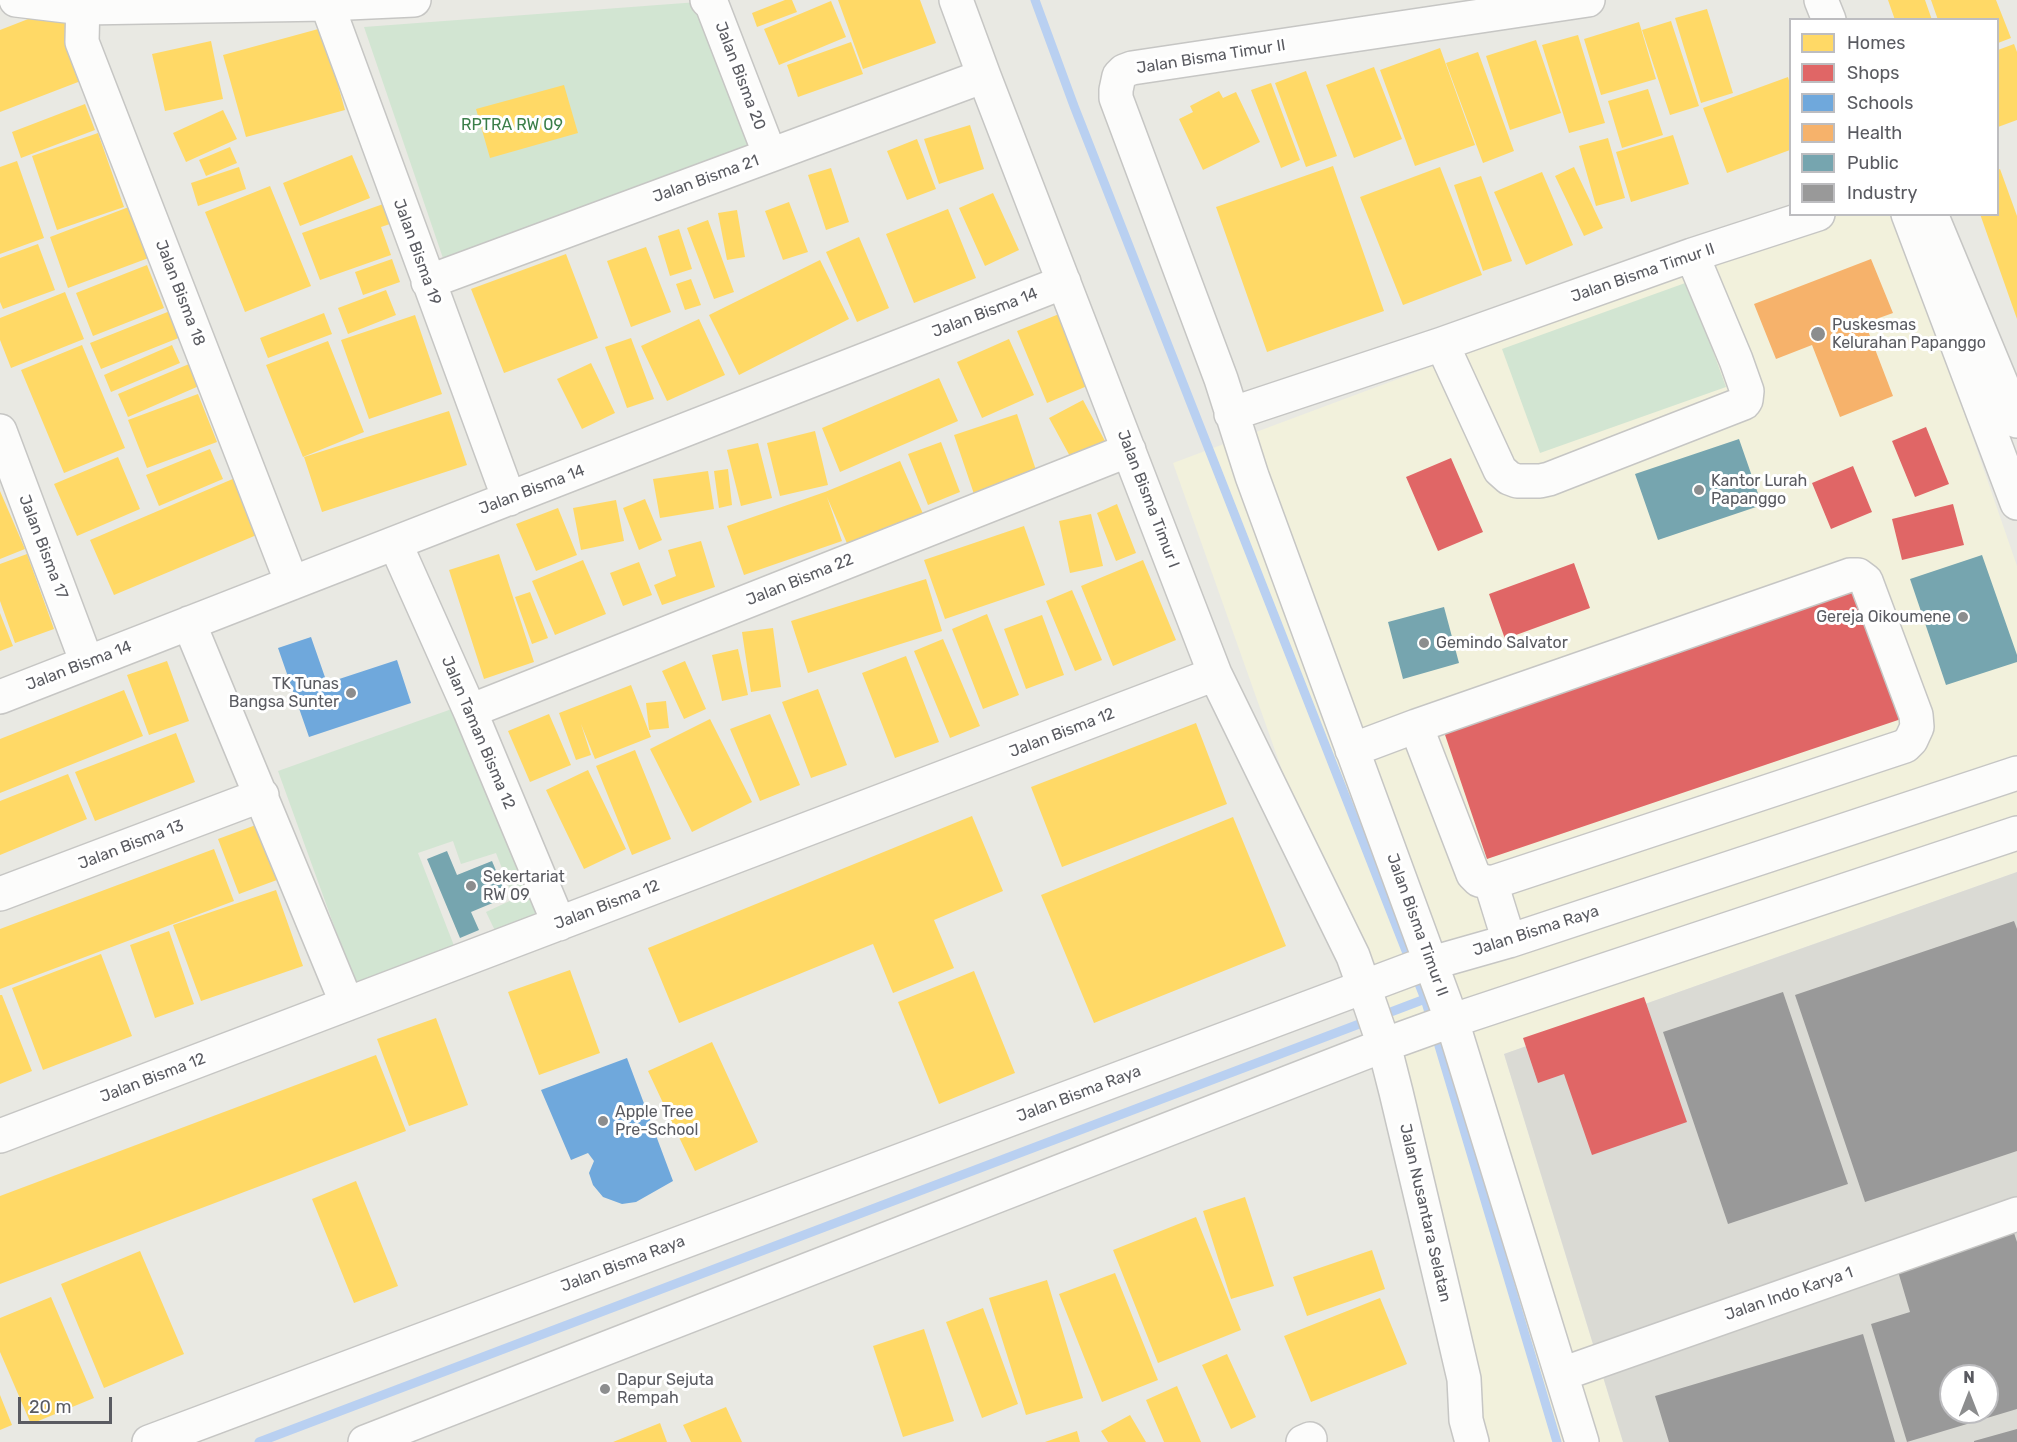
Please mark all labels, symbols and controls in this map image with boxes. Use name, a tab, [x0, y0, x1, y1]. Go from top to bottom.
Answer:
legend	[1789, 18, 1999, 216]
street label: Jalan Bisma 20	[711, 19, 769, 133]
text: Homes	[1847, 32, 1905, 54]
street label: Jalan Bisma Timur II	[1135, 36, 1287, 78]
text: Shops	[1847, 62, 1899, 84]
text: Schools	[1847, 92, 1913, 114]
park label: RPTRA RW 09	[461, 115, 563, 135]
text: Health	[1847, 122, 1902, 144]
street label: Jalan Bisma 21	[650, 151, 762, 207]
text: Public	[1847, 152, 1899, 174]
text: Industry	[1847, 182, 1917, 204]
street label: Jalan Bisma 19	[389, 196, 445, 308]
street label: Jalan Bisma 18	[151, 237, 209, 349]
street label: Jalan Bisma Timur II	[1569, 239, 1717, 307]
street label: Jalan Bisma 14	[929, 284, 1041, 342]
place label: Puskesmas Kelurahan Papanggo	[1832, 315, 1986, 353]
marker: Puskesmas Kelurahan Papanggo	[1809, 325, 1827, 343]
street label: Jalan Bisma Timur I	[1113, 427, 1183, 571]
street label: Jalan Bisma 14	[476, 461, 588, 519]
place label: Kantor Lurah Papanggo	[1711, 471, 1807, 509]
marker: Kantor Lurah Papanggo	[1692, 483, 1706, 497]
street label: Jalan Bisma 17	[14, 492, 72, 602]
street label: Jalan Bisma 22	[744, 550, 856, 610]
place label: Gereja Oikoumene	[1816, 607, 1951, 627]
marker: Gereja Oikoumene	[1956, 610, 1970, 624]
place label: Gemindo Salvator	[1436, 633, 1568, 653]
marker: Gemindo Salvator	[1417, 636, 1431, 650]
street label: Jalan Bisma 14	[23, 637, 135, 695]
street label: Jalan Taman Bisma 12	[437, 654, 519, 812]
place label: TK Tunas Bangsa Sunter	[229, 674, 339, 712]
marker: TK Tunas Bangsa Sunter	[344, 686, 358, 700]
street label: Jalan Bisma 12	[1007, 704, 1117, 762]
street label: Jalan Bisma 13	[76, 816, 186, 874]
street label: Jalan Bisma Timur II	[1382, 851, 1452, 999]
place label: Sekertariat RW 09	[483, 867, 565, 905]
street label: Jalan Bisma 12	[552, 876, 662, 934]
marker: Sekertariat RW 09	[464, 879, 478, 893]
street label: Jalan Bisma Raya	[1471, 902, 1601, 960]
street label: Jalan Bisma 12	[98, 1049, 208, 1107]
street label: Jalan Bisma Raya	[1014, 1061, 1144, 1127]
place label: Apple Tree Pre-School	[615, 1102, 698, 1140]
marker: Apple Tree Pre-School	[596, 1114, 610, 1128]
street label: Jalan Nusantara Selatan	[1395, 1122, 1455, 1304]
street label: Jalan Bisma Raya	[558, 1231, 688, 1297]
street label: Jalan Indo Karya 1	[1722, 1263, 1856, 1325]
north arrow	[1939, 1364, 1999, 1424]
text: N	[1963, 1368, 1975, 1387]
place label: Dapur Sejuta Rempah	[617, 1370, 714, 1408]
marker: Dapur Sejuta Rempah	[598, 1382, 612, 1396]
scale bar	[21, 1385, 116, 1423]
text: 20 m	[29, 1396, 71, 1418]

